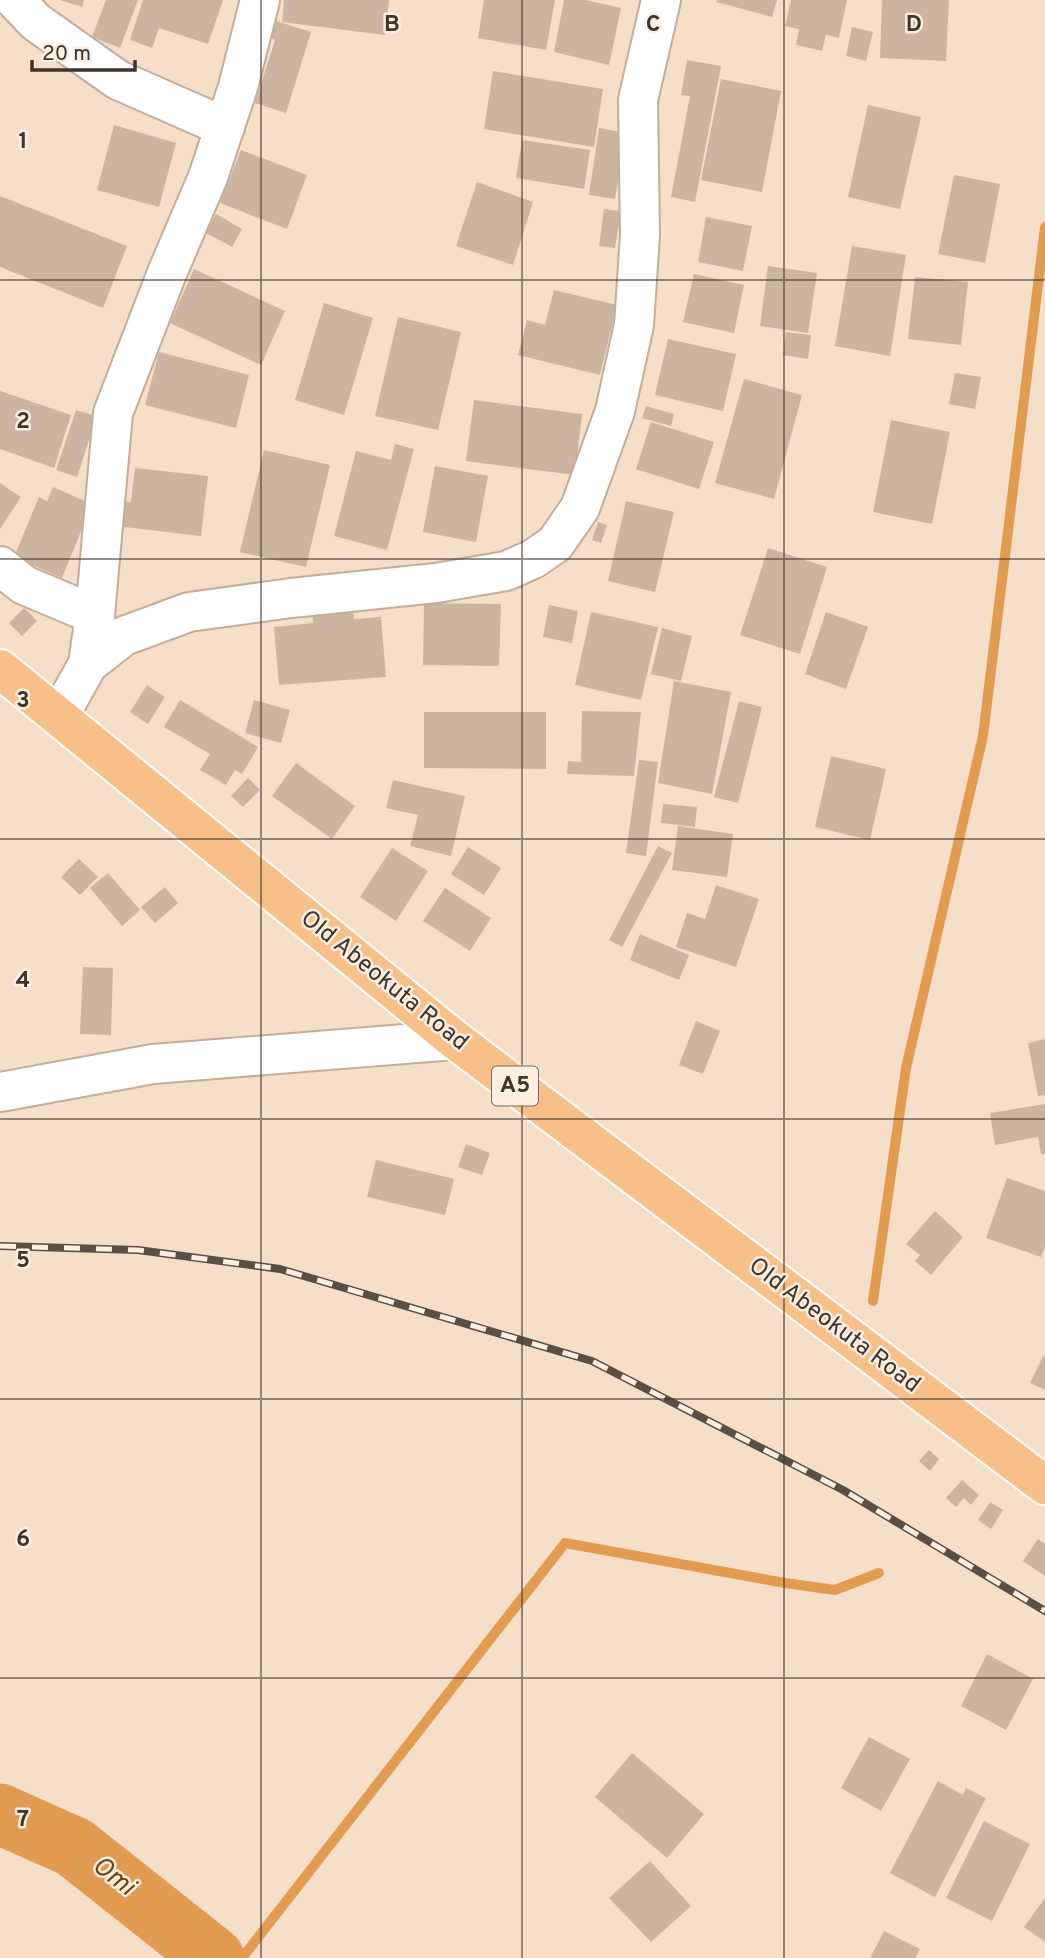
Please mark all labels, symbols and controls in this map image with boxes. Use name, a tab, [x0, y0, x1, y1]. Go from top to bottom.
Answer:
text: B	[384, 11, 400, 40]
text: C	[646, 11, 660, 40]
text: D	[906, 11, 922, 40]
scale bar	[32, 28, 135, 72]
text: 20 m	[42, 41, 91, 68]
text: 1	[18, 128, 28, 157]
text: 2	[16, 408, 30, 437]
text: 3	[16, 687, 30, 716]
street label: Old Abeokuta Road	[294, 904, 474, 1058]
text: 4	[16, 967, 30, 996]
road number: A5	[492, 1066, 538, 1106]
text: 5	[16, 1247, 30, 1276]
street label: Old Abeokuta Road	[742, 1252, 926, 1400]
text: 6	[16, 1526, 30, 1555]
text: 7	[17, 1806, 29, 1835]
water label: Omi	[85, 1850, 142, 1905]

